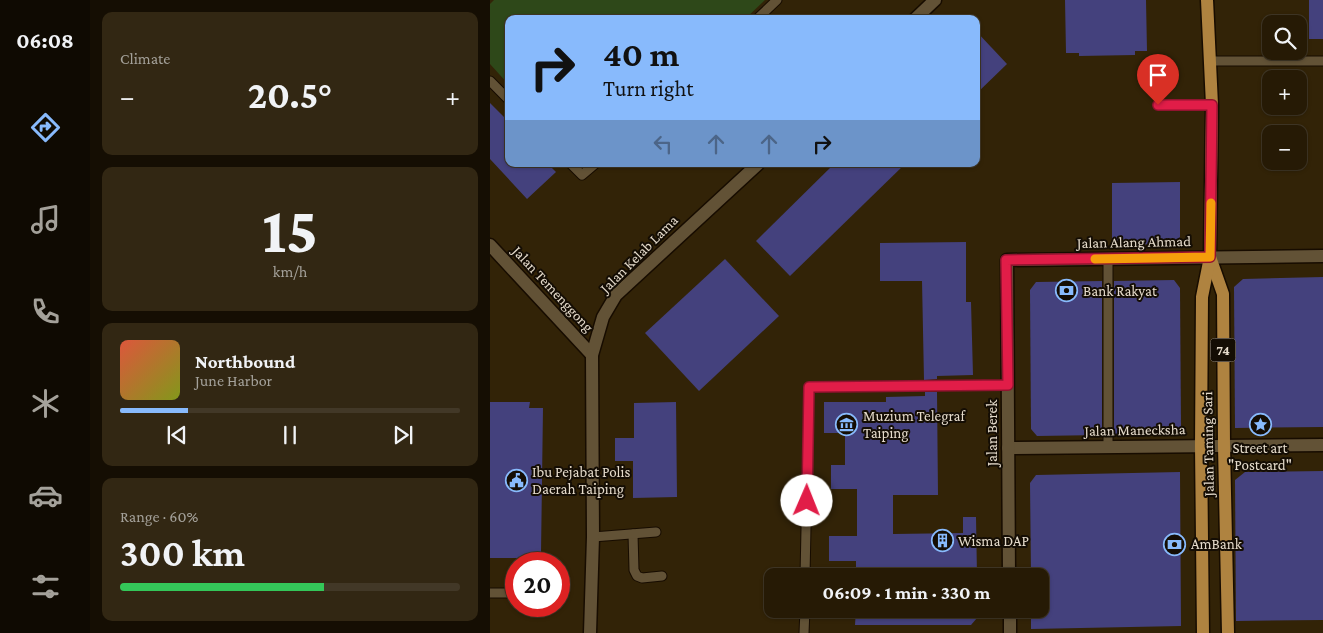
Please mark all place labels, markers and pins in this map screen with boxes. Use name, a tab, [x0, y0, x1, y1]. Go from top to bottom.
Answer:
pin	[1137, 54, 1179, 105]
bank icon: Bank Rakyat	[1055, 279, 1079, 303]
place label: Bank Rakyat	[1083, 283, 1158, 300]
place label: Muzium Telegraf Taiping	[863, 408, 966, 442]
museum icon: Muzium Telegraf Taiping	[835, 413, 859, 437]
place icon: Street art "Postcard"	[1248, 413, 1272, 437]
place label: Street art "Postcard"	[1228, 440, 1292, 473]
place label: Ibu Pejabat Polis Daerah Taiping	[532, 464, 630, 498]
public building icon: Ibu Pejabat Polis Daerah Taiping	[504, 469, 528, 493]
building icon: Wisma DAP	[930, 529, 954, 553]
bank icon: AmBank	[1163, 532, 1187, 556]
place label: Wisma DAP	[958, 533, 1029, 549]
place label: AmBank	[1191, 536, 1243, 552]

